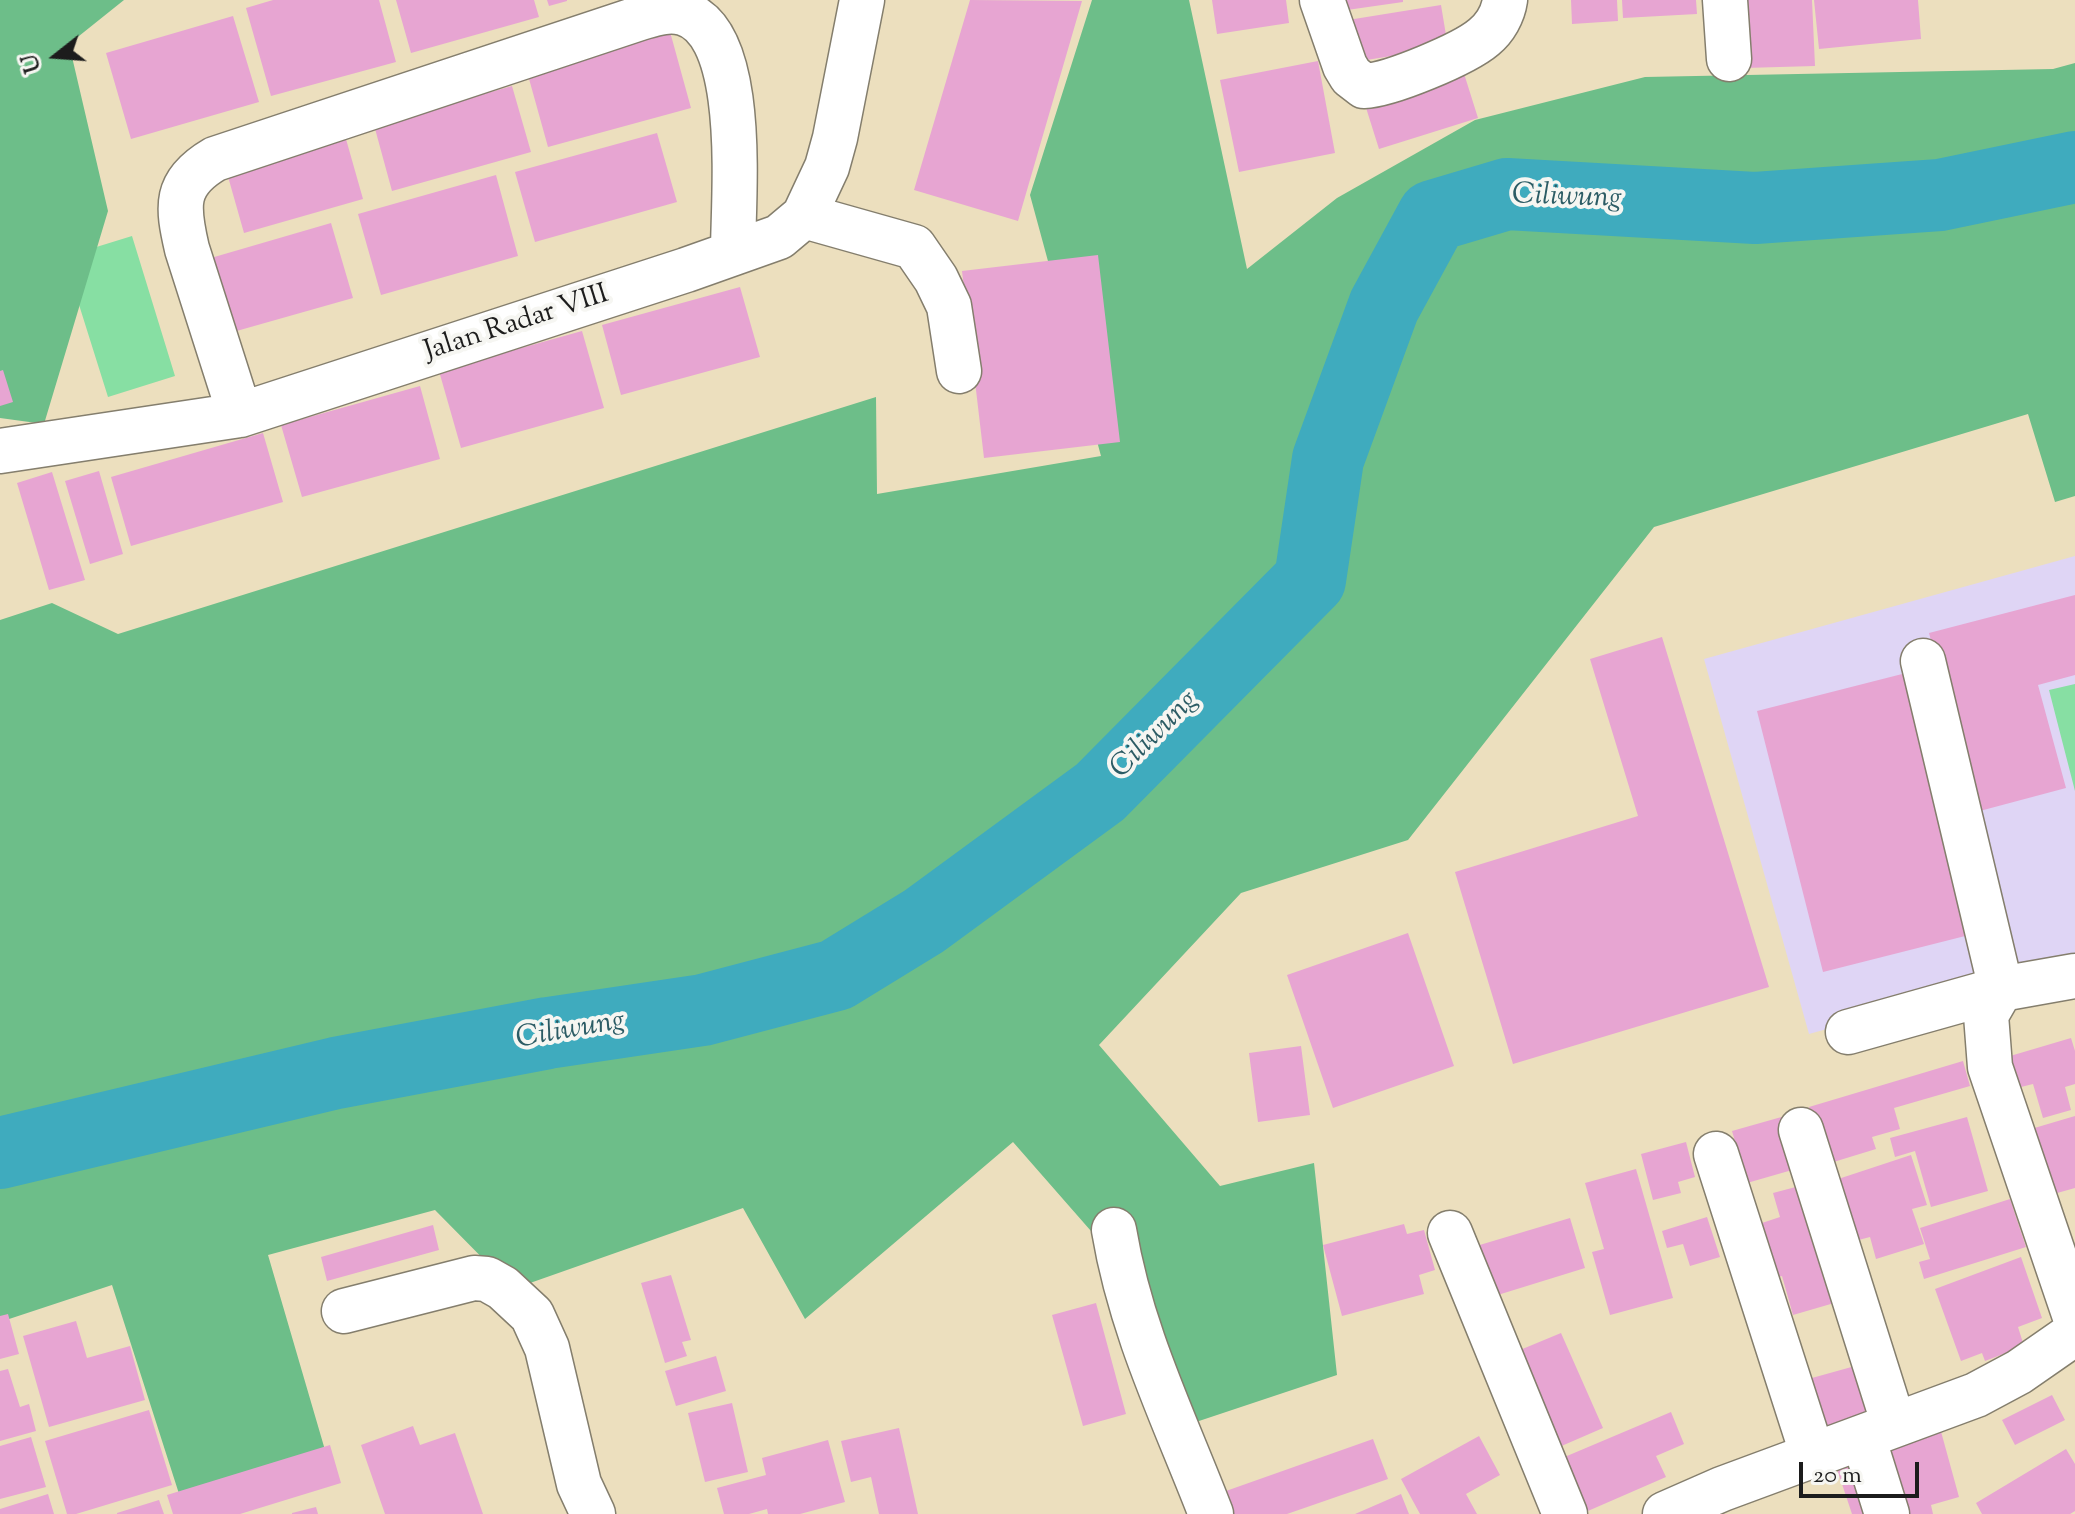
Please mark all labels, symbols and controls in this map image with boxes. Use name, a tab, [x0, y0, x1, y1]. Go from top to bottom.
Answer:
north arrow	[16, 16, 96, 96]
text: U	[15, 50, 51, 76]
water label: Ciliwung	[1511, 179, 1623, 219]
street label: Jalan Radar VIII	[421, 279, 613, 371]
water label: Ciliwung	[1104, 684, 1208, 788]
water label: Ciliwung	[514, 1005, 628, 1059]
scale bar	[1803, 1446, 1923, 1496]
text: 20 m	[1813, 1459, 1862, 1493]

